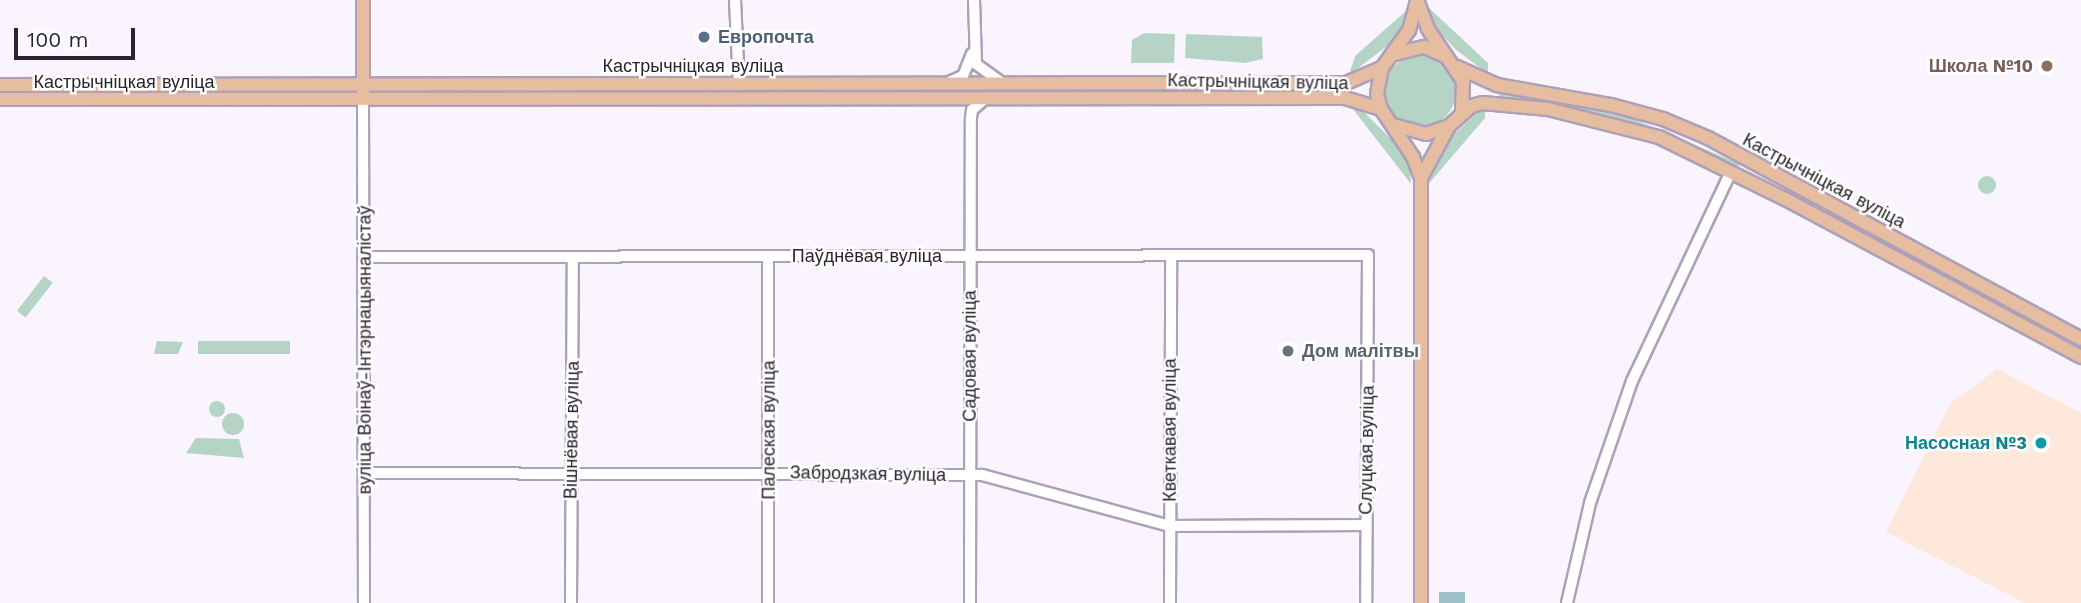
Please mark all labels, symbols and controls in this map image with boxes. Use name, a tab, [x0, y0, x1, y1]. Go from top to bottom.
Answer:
scale bar	[18, 14, 138, 58]
place label: Европочта	[718, 26, 814, 48]
text: 100 m	[27, 27, 89, 52]
marker: Европочта	[696, 29, 712, 45]
street label: Кастрычніцкая вуліца	[602, 55, 784, 77]
place label: Школа №10	[1929, 55, 2033, 77]
marker: Школа №10	[2039, 58, 2055, 74]
street label: Кастрычніцкая вуліца	[1167, 70, 1349, 94]
street label: Кастрычніцкая вуліца	[33, 71, 215, 93]
street label: Кастрычніцкая вуліца	[1739, 129, 1909, 233]
street label: вуліца Воінаў-Інтэрнацыяналістаў	[354, 206, 376, 494]
street label: Паўднёвая вуліца	[792, 245, 942, 267]
street label: Садовая вуліца	[959, 290, 981, 422]
place label: Дом малітвы	[1302, 340, 1419, 362]
marker: Дом малітвы	[1280, 343, 1296, 359]
street label: Кветкавая вуліца	[1159, 358, 1181, 502]
street label: Палеская вуліца	[758, 360, 780, 500]
street label: Вішнёвая вуліца	[560, 361, 584, 499]
street label: Слуцкая вуліца	[1355, 385, 1379, 515]
place label: Насосная №3	[1905, 432, 2027, 454]
marker: Насосная №3	[2033, 435, 2049, 451]
street label: Забродзкая вуліца	[790, 462, 946, 486]

